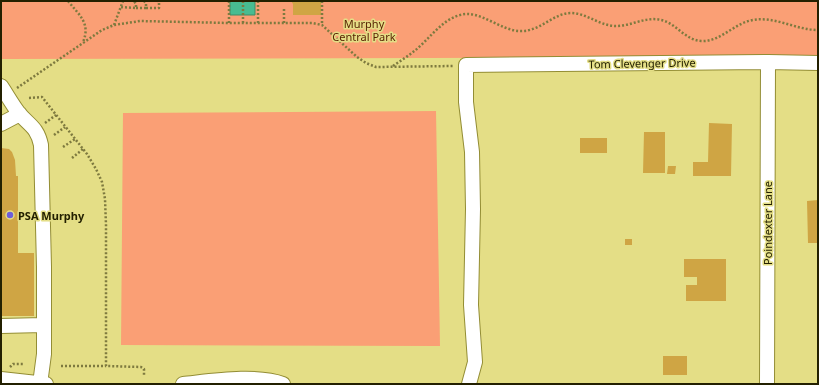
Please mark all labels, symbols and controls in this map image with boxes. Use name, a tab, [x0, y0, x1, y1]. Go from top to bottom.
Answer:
park label: Murphy Central Park	[332, 16, 396, 44]
street label: Tom Clevenger Drive	[588, 55, 696, 71]
street label: Poindexter Lane	[760, 181, 775, 265]
place label: PSA Murphy	[18, 208, 85, 223]
marker: PSA Murphy	[5, 210, 15, 220]

